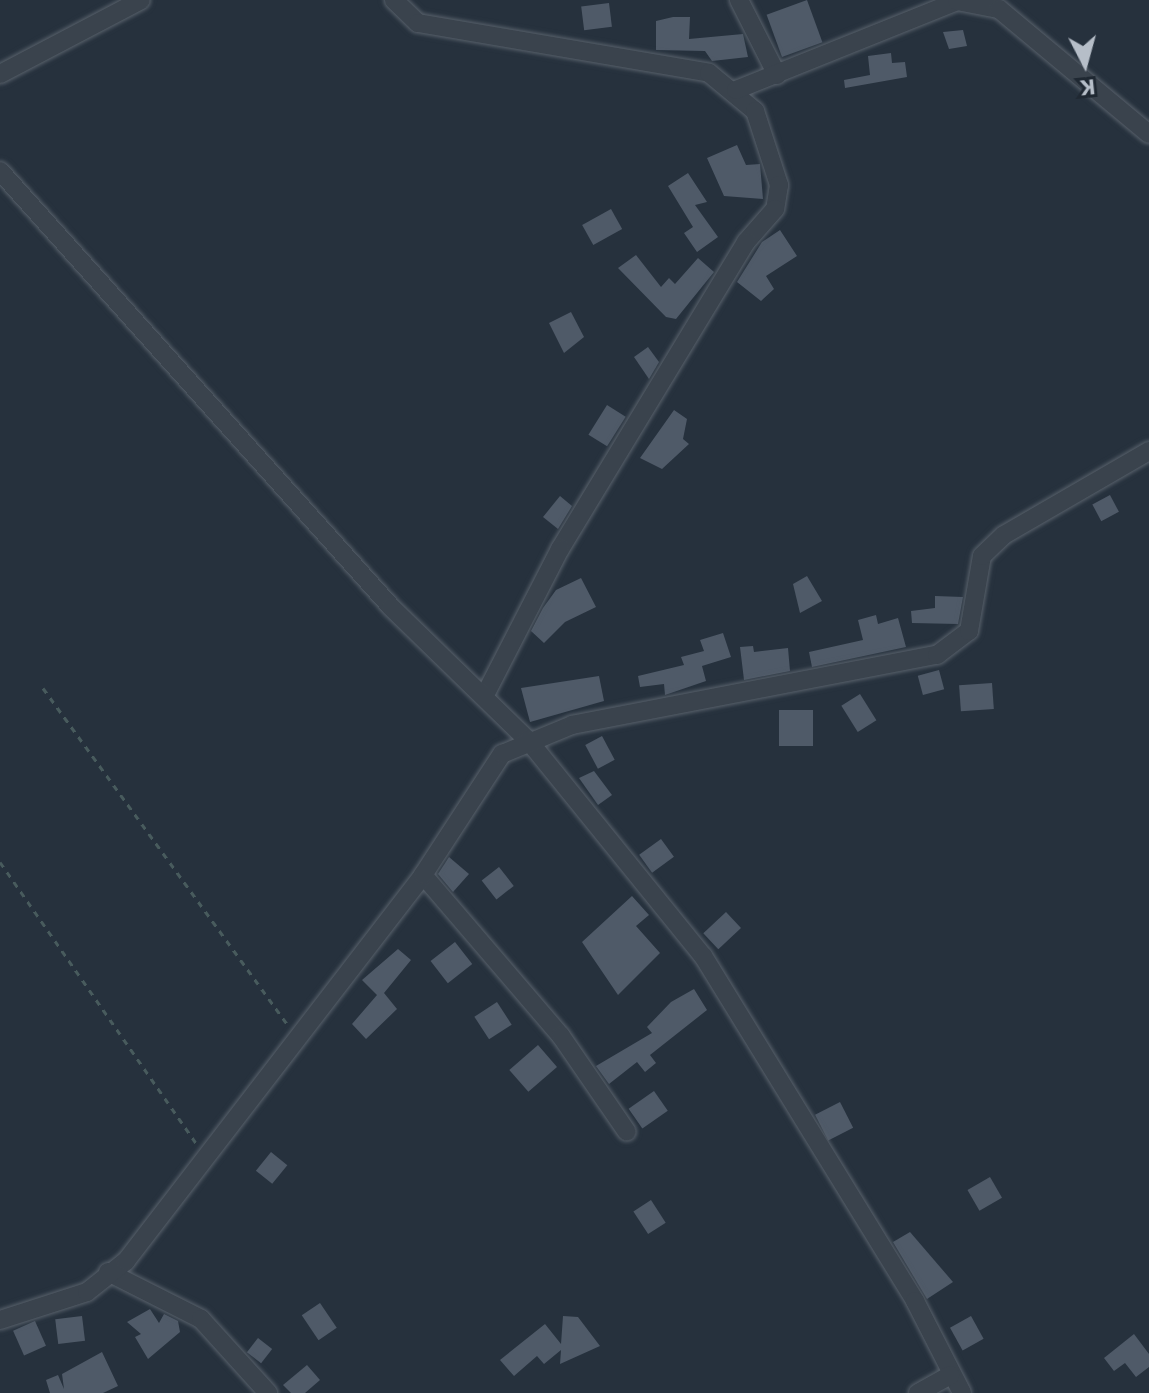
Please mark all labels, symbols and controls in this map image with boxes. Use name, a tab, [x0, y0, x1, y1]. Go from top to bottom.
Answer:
north arrow	[1045, 24, 1125, 104]
text: K	[1079, 74, 1097, 103]

